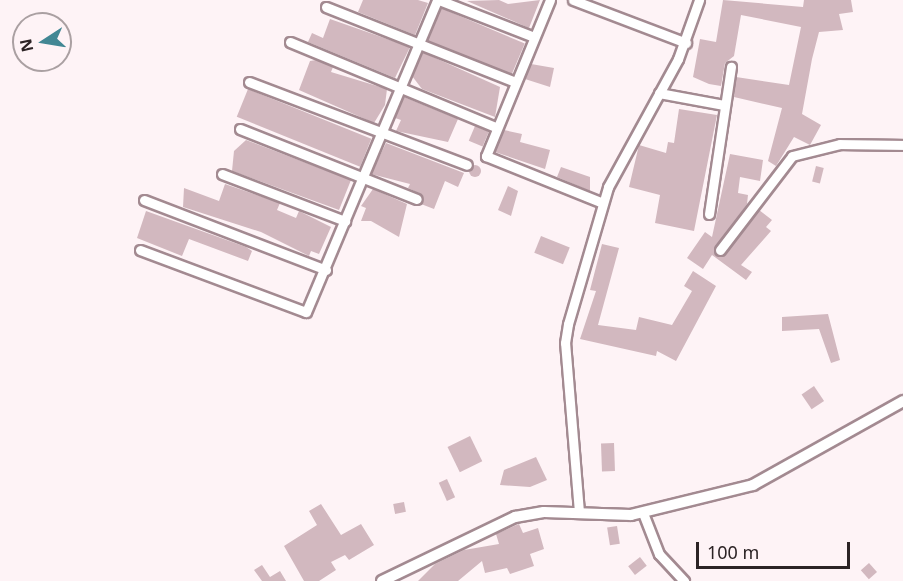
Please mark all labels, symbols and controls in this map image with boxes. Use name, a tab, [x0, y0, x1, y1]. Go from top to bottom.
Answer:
north arrow	[12, 12, 72, 72]
text: N	[14, 37, 38, 54]
scale bar	[699, 530, 854, 568]
text: 100 m	[707, 540, 759, 564]

